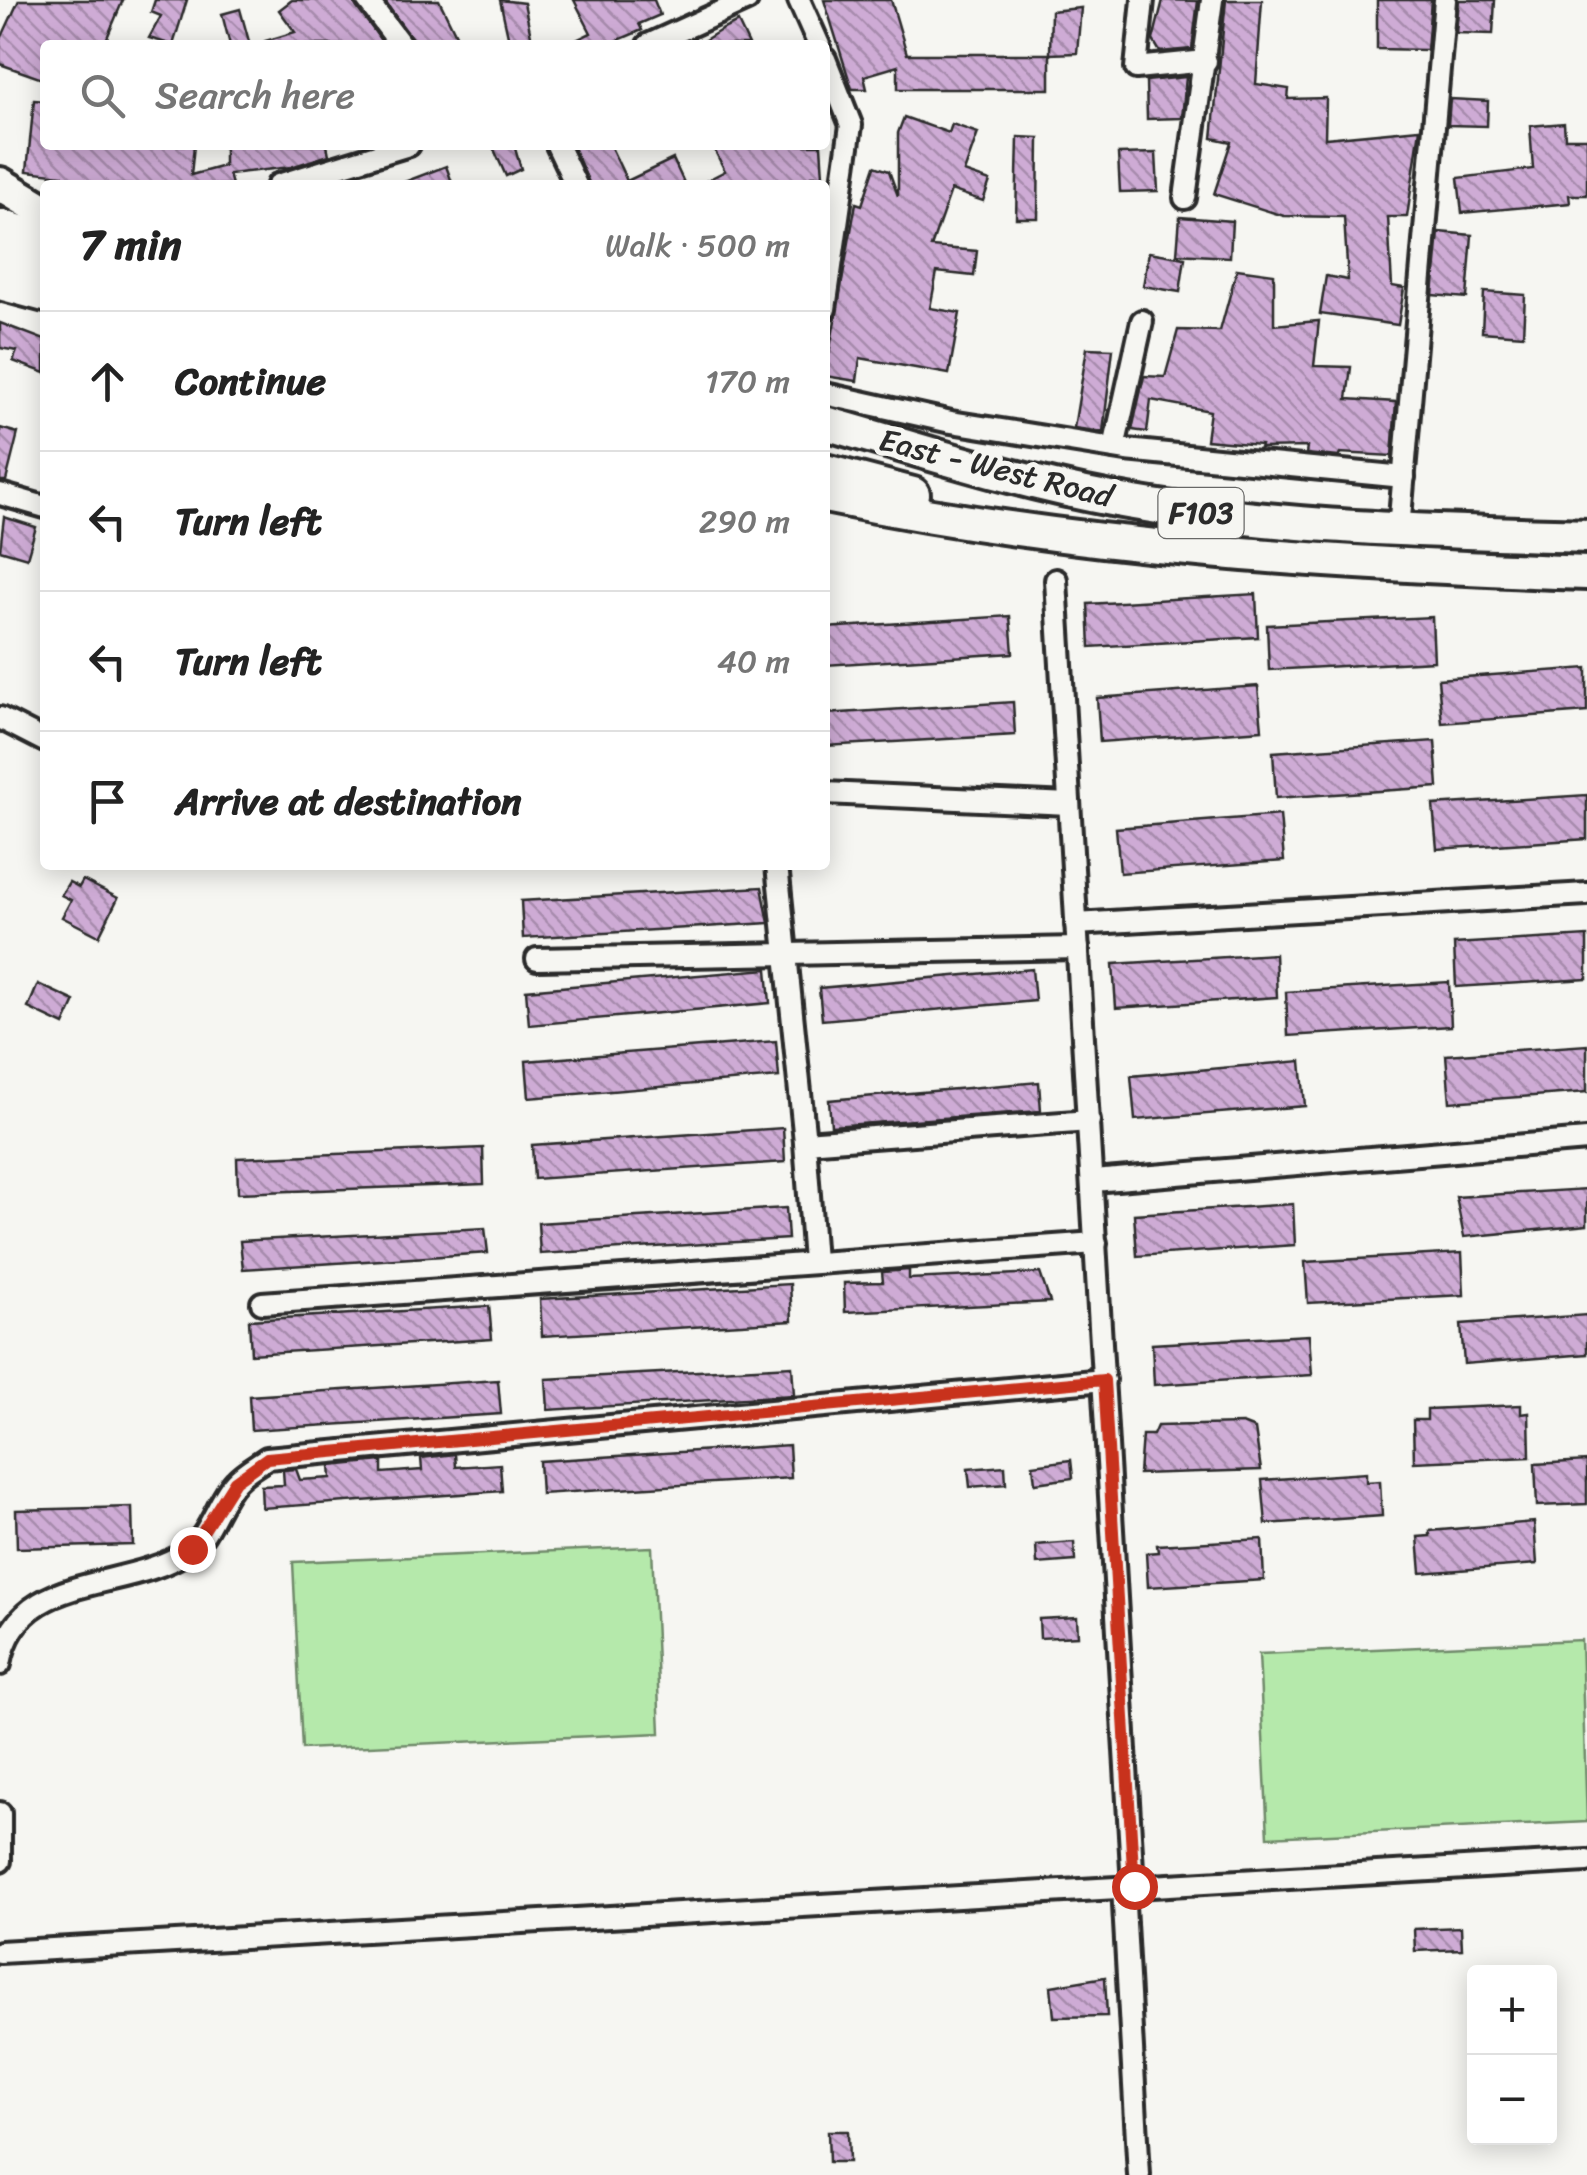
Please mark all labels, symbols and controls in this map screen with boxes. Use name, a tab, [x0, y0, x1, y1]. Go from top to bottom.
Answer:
search box	[40, 40, 830, 150]
text: Search here	[155, 62, 355, 129]
icon: search	[75, 68, 130, 123]
text: 7 min	[80, 208, 181, 282]
text: Walk · 500 m	[605, 217, 790, 274]
text: Continue	[175, 348, 326, 415]
text: 170 m	[705, 353, 790, 410]
icon: ahead	[80, 354, 135, 409]
street label: East - West Road	[873, 411, 1121, 525]
text: Turn left	[175, 488, 321, 555]
road number: F103	[1158, 488, 1244, 538]
text: 290 m	[699, 493, 790, 550]
icon: left	[80, 494, 135, 549]
text: Turn left	[175, 628, 321, 695]
text: 40 m	[717, 633, 790, 690]
icon: left	[80, 634, 135, 689]
text: Arrive at destination	[175, 768, 522, 835]
icon: arrive	[80, 774, 135, 829]
route end	[170, 1527, 216, 1573]
route start	[1112, 1864, 1158, 1910]
map controls	[1467, 1965, 1557, 2145]
button: +	[1467, 1965, 1557, 2055]
button: −	[1467, 2055, 1557, 2145]

